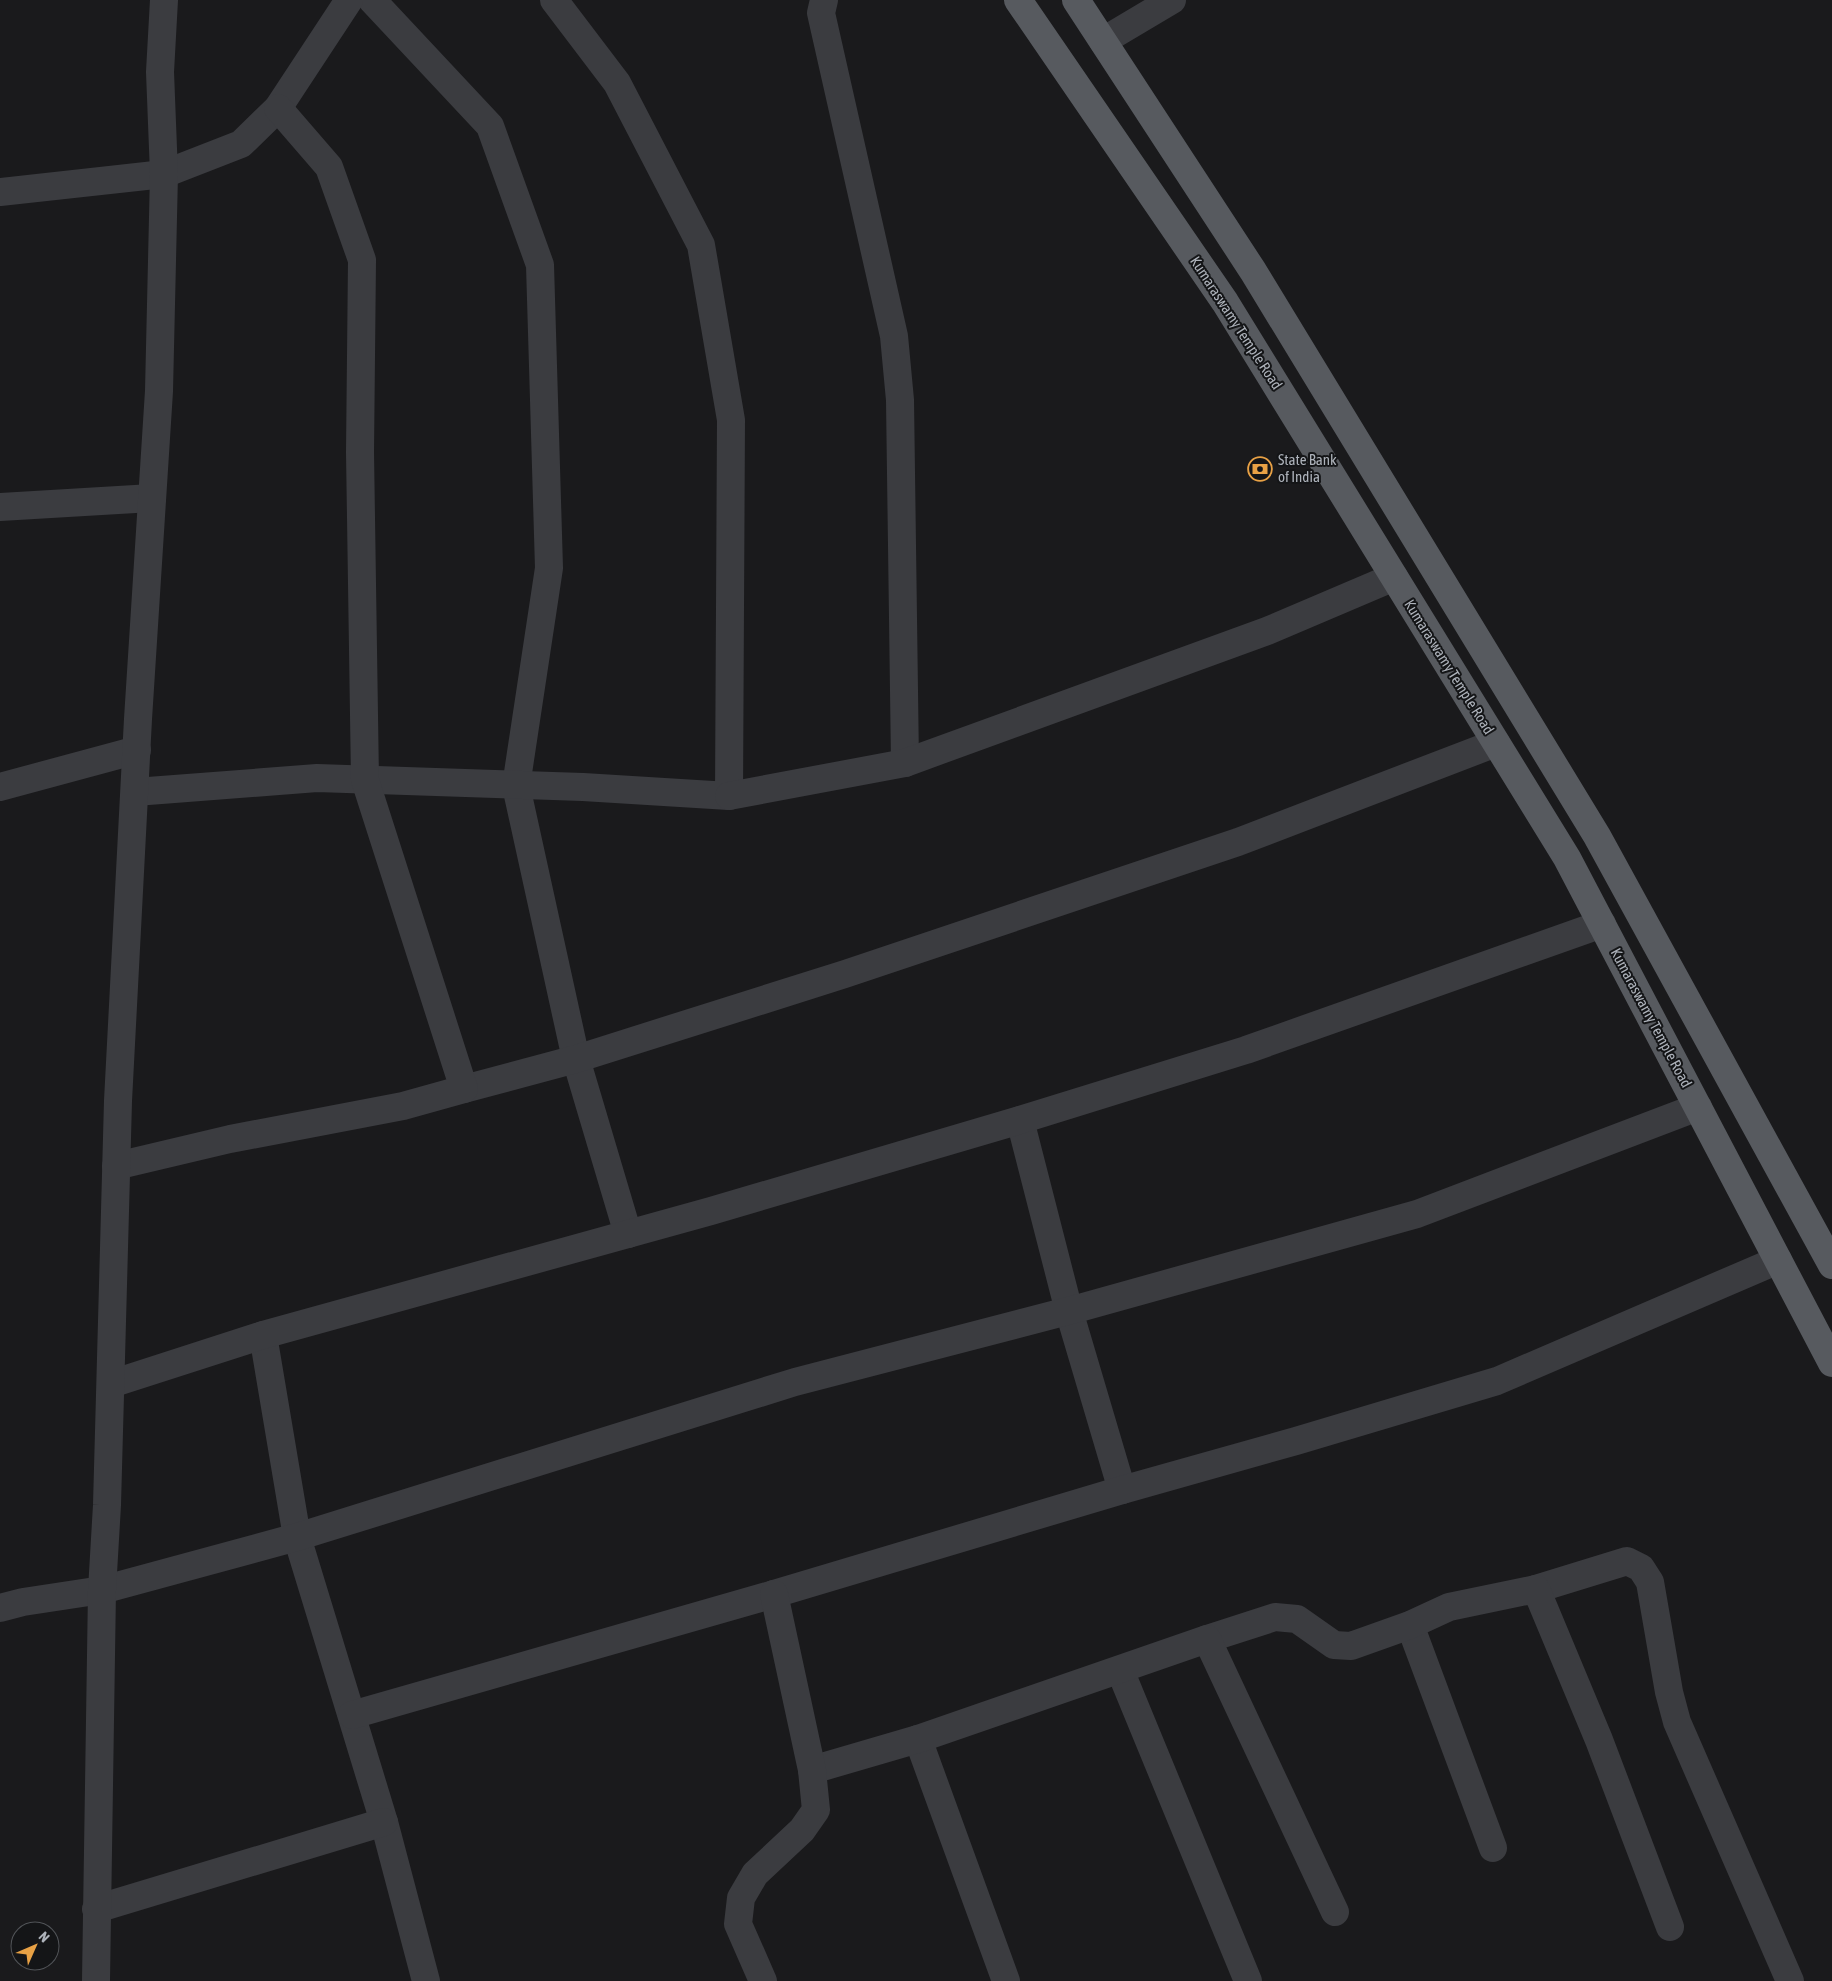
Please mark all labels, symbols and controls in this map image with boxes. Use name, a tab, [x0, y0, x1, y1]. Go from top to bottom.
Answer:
street label: Kumaraswamy Temple Road	[1187, 253, 1286, 392]
place label: State Bank of India	[1278, 451, 1337, 485]
bank icon: State Bank of India	[1247, 456, 1273, 482]
street label: Kumaraswamy Temple Road	[1401, 596, 1498, 737]
street label: Kumaraswamy Temple Road	[1608, 945, 1695, 1090]
north arrow	[10, 1921, 60, 1971]
text: N	[36, 1928, 53, 1945]

